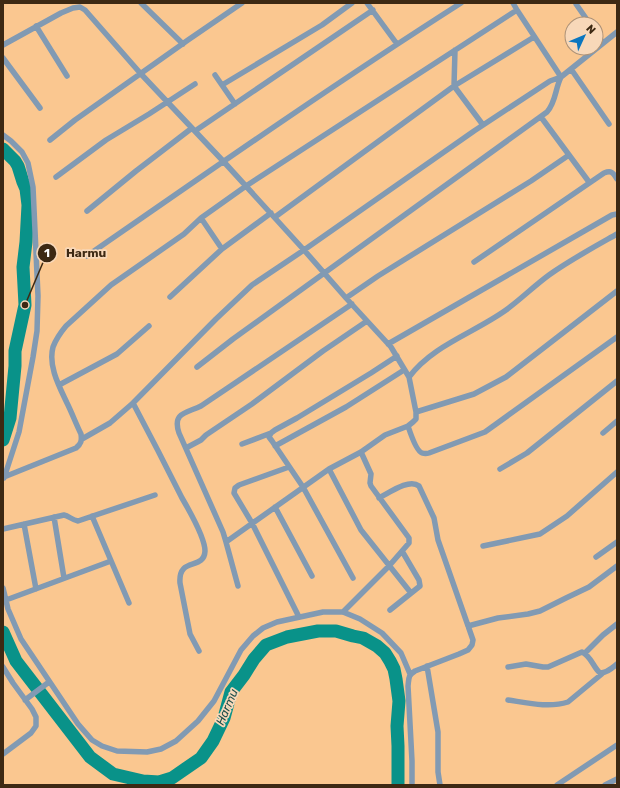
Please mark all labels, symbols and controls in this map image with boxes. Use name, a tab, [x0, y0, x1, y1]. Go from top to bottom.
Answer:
north arrow	[564, 16, 604, 56]
text: N	[583, 22, 598, 37]
callout: Harmu	[37, 241, 114, 265]
text: 1	[44, 246, 50, 260]
text: Harmu	[66, 246, 106, 260]
water label: Harmu	[213, 687, 241, 727]

